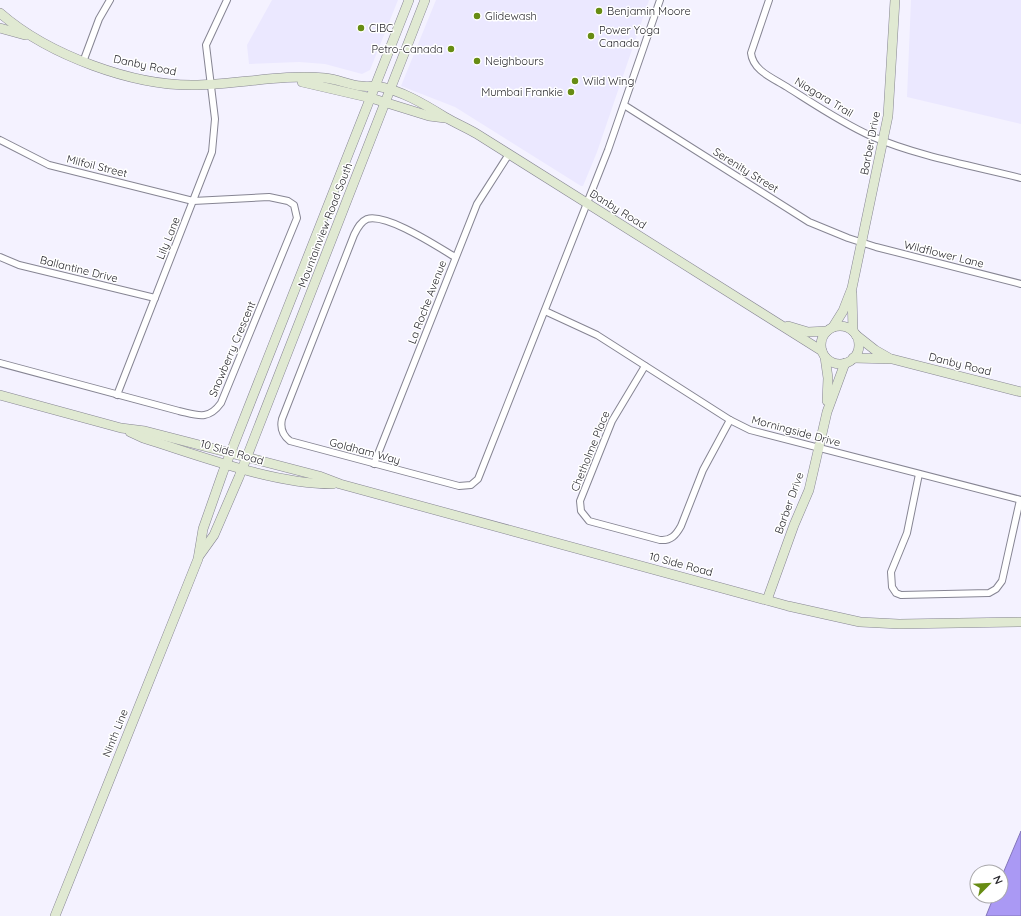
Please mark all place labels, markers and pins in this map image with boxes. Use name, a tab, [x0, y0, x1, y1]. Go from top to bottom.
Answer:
place label: Benjamin Moore	[607, 4, 691, 18]
marker: Benjamin Moore	[594, 6, 604, 16]
place label: Glidewash	[485, 9, 537, 23]
marker: Glidewash	[472, 11, 482, 21]
place label: CIBC	[369, 21, 393, 35]
marker: CIBC	[356, 23, 366, 33]
place label: Power Yoga Canada	[599, 23, 660, 50]
marker: Power Yoga Canada	[586, 31, 596, 41]
place label: Petro-Canada	[371, 42, 443, 56]
marker: Petro-Canada	[446, 44, 456, 54]
place label: Neighbours	[485, 54, 544, 68]
marker: Neighbours	[472, 56, 482, 66]
place label: Wild Wing	[583, 74, 634, 88]
marker: Wild Wing	[570, 76, 580, 86]
place label: Mumbai Frankie	[481, 85, 563, 99]
marker: Mumbai Frankie	[566, 87, 576, 97]

